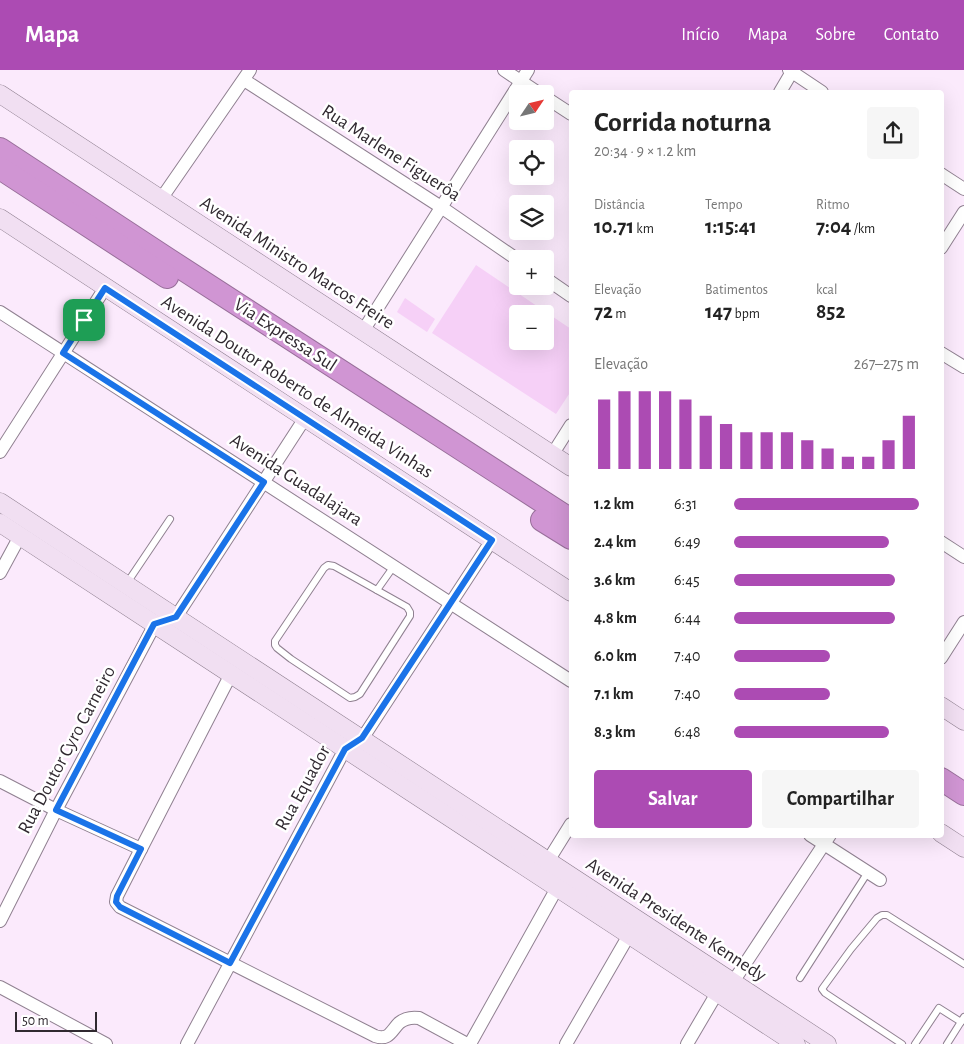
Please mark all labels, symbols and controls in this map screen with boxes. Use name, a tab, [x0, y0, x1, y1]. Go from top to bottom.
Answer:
text: Mapa	[25, 23, 79, 47]
text: Início	[681, 26, 720, 44]
text: Mapa	[748, 26, 788, 44]
text: Sobre	[816, 26, 856, 44]
text: Contato	[884, 26, 939, 44]
north arrow	[509, 85, 554, 130]
map controls	[509, 85, 554, 350]
street label: Rua Marlene Figuerôa	[318, 101, 464, 205]
button: share	[867, 107, 919, 159]
text: Corrida noturna	[594, 109, 772, 137]
button: locate	[509, 140, 554, 185]
text: 20:34 · 9 × 1.2 km	[594, 143, 696, 159]
street label: Avenida Ministro Marcos Freire	[197, 193, 397, 333]
button: layers	[509, 195, 554, 240]
text: Distância	[594, 198, 645, 212]
text: Tempo	[705, 198, 743, 212]
text: Ritmo	[816, 198, 850, 212]
text: 10.71	[594, 216, 634, 237]
text: 1:15:41	[705, 216, 757, 237]
text: 7:04	[816, 216, 851, 237]
text: km	[634, 222, 654, 236]
text: /km	[851, 222, 875, 236]
button: +	[509, 250, 554, 295]
text: Elevação	[594, 283, 641, 297]
text: Batimentos	[705, 283, 768, 297]
text: kcal	[816, 283, 837, 297]
street label: Avenida Doutor Roberto de Almeida Vinhas	[158, 292, 436, 482]
street label: Via Expressa Sul	[230, 295, 340, 375]
pin	[63, 299, 105, 341]
text: 72	[594, 301, 613, 322]
text: 147	[705, 301, 732, 322]
text: 852	[816, 301, 845, 322]
button: −	[509, 305, 554, 350]
icon: arrive	[70, 306, 98, 334]
text: m	[613, 307, 626, 321]
text: bpm	[732, 307, 760, 321]
text: Elevação	[594, 356, 648, 372]
text: 267–275 m	[854, 356, 919, 372]
street label: Avenida Guadalajara	[227, 430, 366, 530]
text: 1.2 km	[594, 496, 634, 512]
text: 6:31	[674, 496, 697, 512]
text: 2.4 km	[594, 534, 637, 550]
text: 6:49	[674, 534, 700, 550]
text: 3.6 km	[594, 572, 636, 588]
text: 6:45	[674, 572, 700, 588]
text: 4.8 km	[594, 610, 637, 626]
text: 6:44	[674, 610, 701, 626]
text: 6.0 km	[594, 648, 637, 664]
text: 7:40	[674, 648, 700, 664]
street label: Rua Doutor Cyro Carneiro	[15, 663, 119, 837]
text: 7.1 km	[594, 686, 634, 702]
text: 7:40	[674, 686, 700, 702]
text: 8.3 km	[594, 724, 636, 740]
text: 6:48	[674, 724, 700, 740]
street label: Rua Equador	[272, 742, 334, 834]
button: Salvar	[594, 770, 752, 828]
button: Compartilhar	[762, 770, 919, 828]
street label: Avenida Presidente Kennedy	[583, 855, 769, 985]
scale bar	[15, 1009, 98, 1032]
text: 50 m	[22, 1014, 49, 1028]

